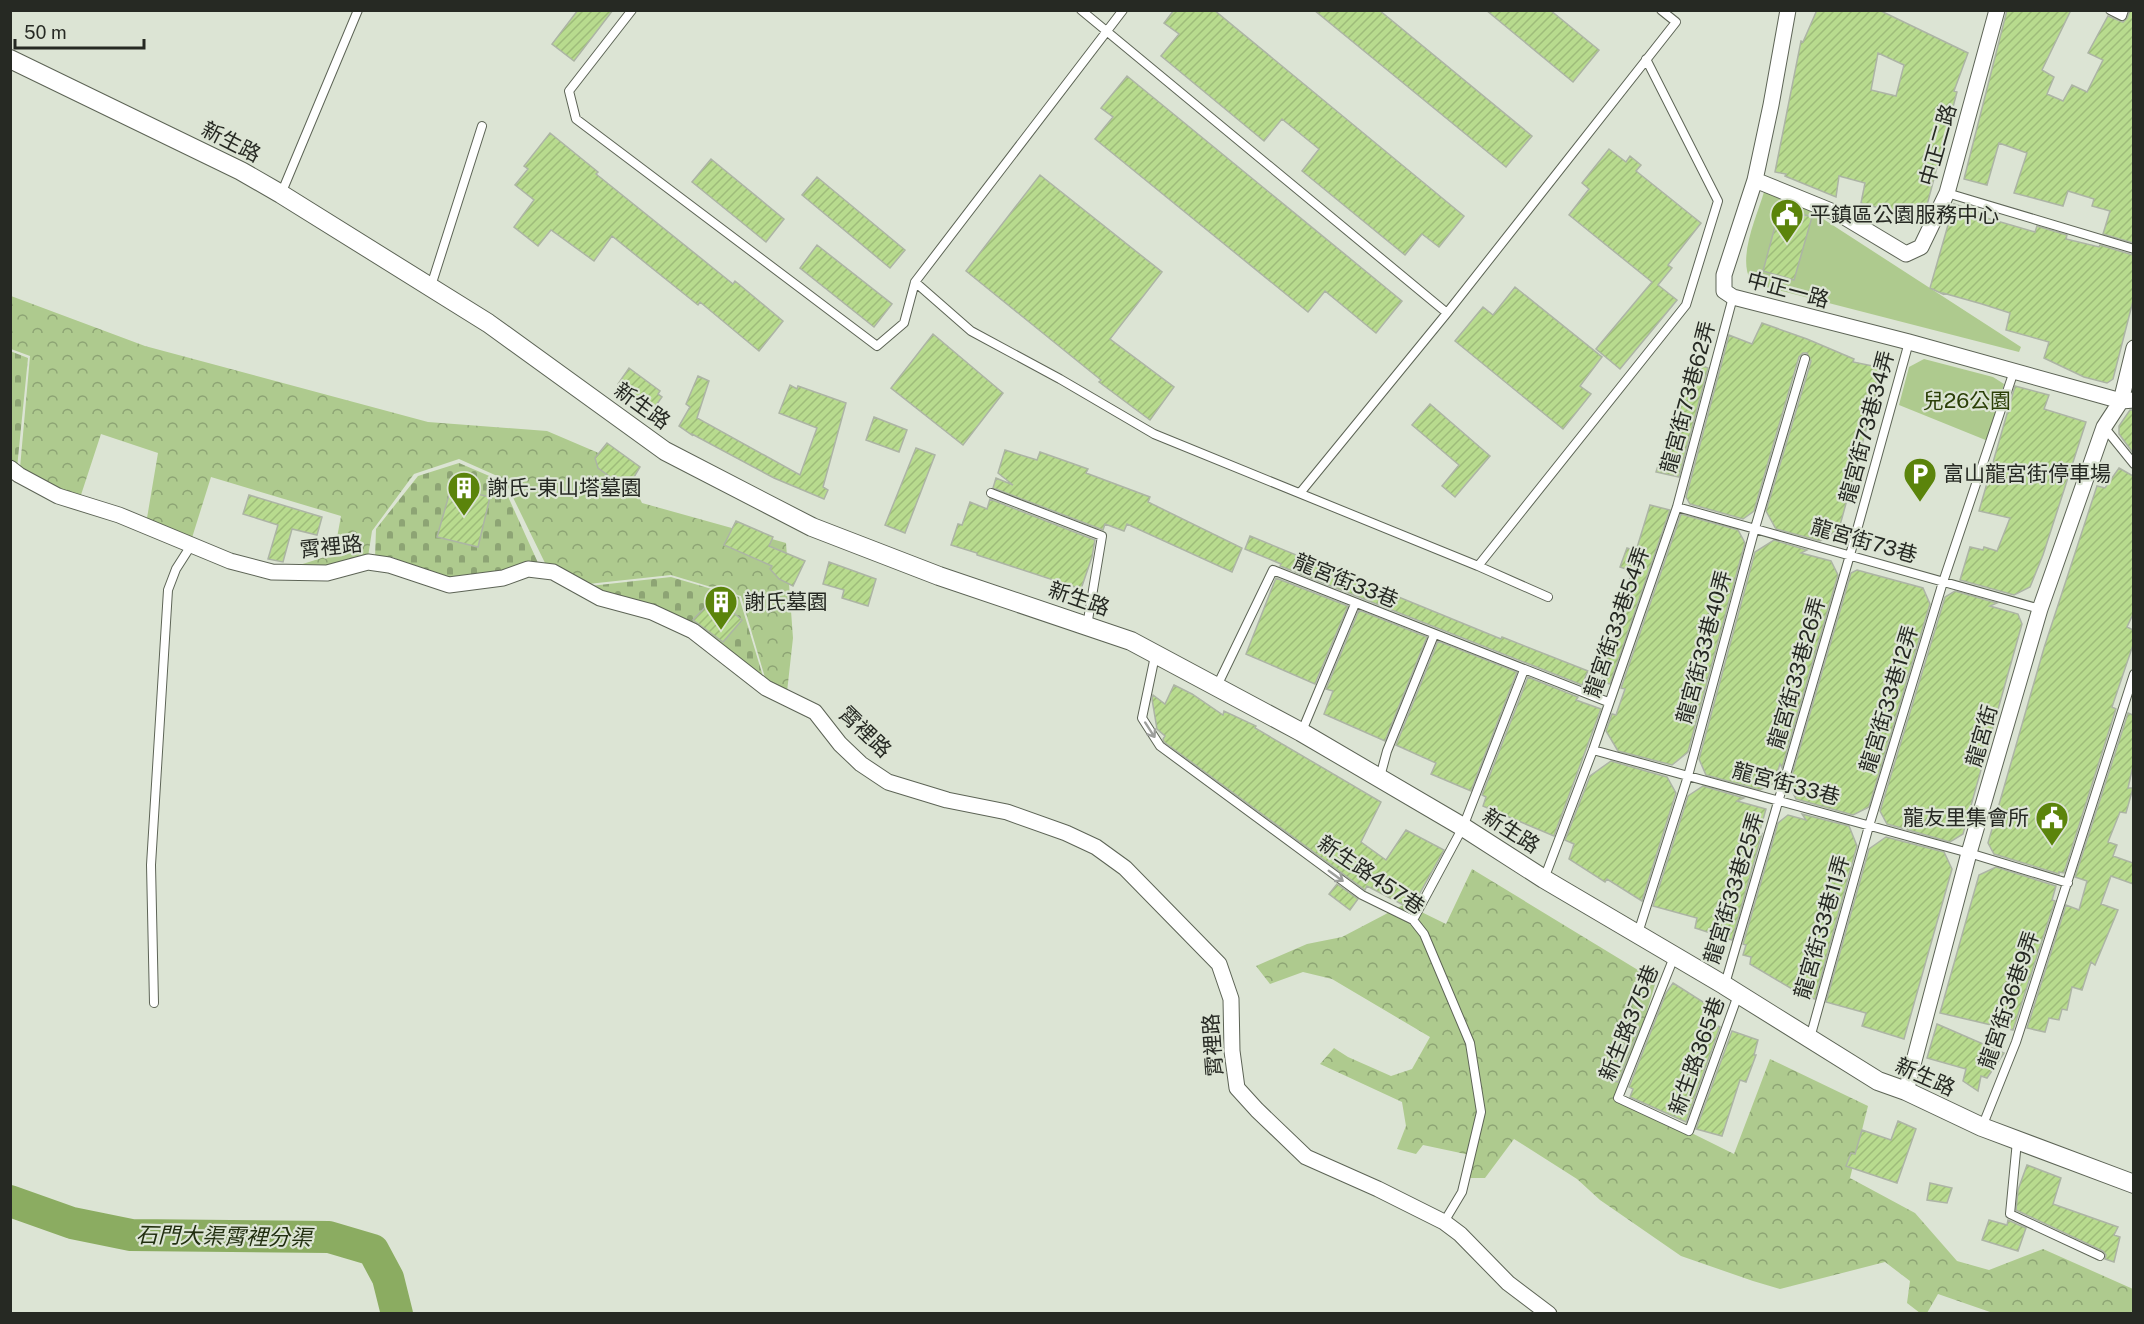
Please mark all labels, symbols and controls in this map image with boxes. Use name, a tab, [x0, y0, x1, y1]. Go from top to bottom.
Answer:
scale bar	[15, 12, 144, 50]
text: 50 m	[24, 22, 67, 43]
street label: 中正二路	[1914, 101, 1961, 189]
street label: 新生路	[197, 116, 265, 167]
public building icon: 平鎮區公園服務中心	[1769, 197, 1805, 244]
place label: 平鎮區公園服務中心	[1810, 202, 1999, 227]
street label: 中正一路	[1744, 267, 1832, 312]
street label: 龍宮街73巷62弄	[1655, 318, 1720, 475]
street label: 龍宮街73巷34弄	[1834, 348, 1899, 506]
street label: 新生路	[609, 377, 675, 434]
park label: 兒26公園	[1923, 388, 2011, 413]
parking icon: 富山龍宮街停車場	[1902, 456, 1938, 503]
place label: 富山龍宮街停車場	[1943, 461, 2111, 486]
building icon: 謝氏-東山塔墓園	[446, 470, 482, 517]
place label: 謝氏-東山塔墓園	[487, 475, 642, 500]
street label: 龍宮街73巷	[1808, 513, 1920, 568]
street label: 霄裡路	[298, 531, 364, 562]
street label: 龍宮街33巷54弄	[1579, 543, 1654, 701]
street label: 龍宮街33巷	[1290, 548, 1402, 613]
street label: 龍宮街33巷40弄	[1671, 568, 1736, 726]
street label: 新生路	[1045, 576, 1113, 621]
building icon: 謝氏墓園	[703, 584, 739, 631]
place label: 謝氏墓園	[744, 589, 828, 614]
street label: 龍宮街33巷26弄	[1763, 594, 1830, 752]
street label: 龍宮街33巷12弄	[1854, 622, 1923, 775]
street label: 霄裡路	[834, 701, 897, 763]
street label: 龍宮街	[1961, 702, 2002, 770]
one-way arrow	[1144, 721, 1156, 738]
street label: 龍宮街33巷	[1730, 757, 1843, 810]
public building icon: 龍友里集會所	[2034, 800, 2070, 847]
street label: 新生路	[1478, 803, 1544, 858]
place label: 龍友里集會所	[1903, 805, 2029, 830]
street label: 龍宮街33巷25弄	[1699, 809, 1768, 967]
street label: 新生路457巷	[1313, 830, 1429, 919]
street label: 龍宮街33巷11弄	[1789, 852, 1854, 1002]
one-way arrow	[1327, 869, 1343, 882]
street label: 龍宮街36巷9弄	[1973, 928, 2044, 1072]
street label: 新生路375巷	[1594, 961, 1663, 1084]
street label: 新生路365巷	[1664, 993, 1729, 1118]
street label: 霄裡路	[1198, 1013, 1227, 1077]
street label: 新生路	[1891, 1052, 1959, 1101]
water label: 石門大渠霄裡分渠	[136, 1221, 315, 1251]

